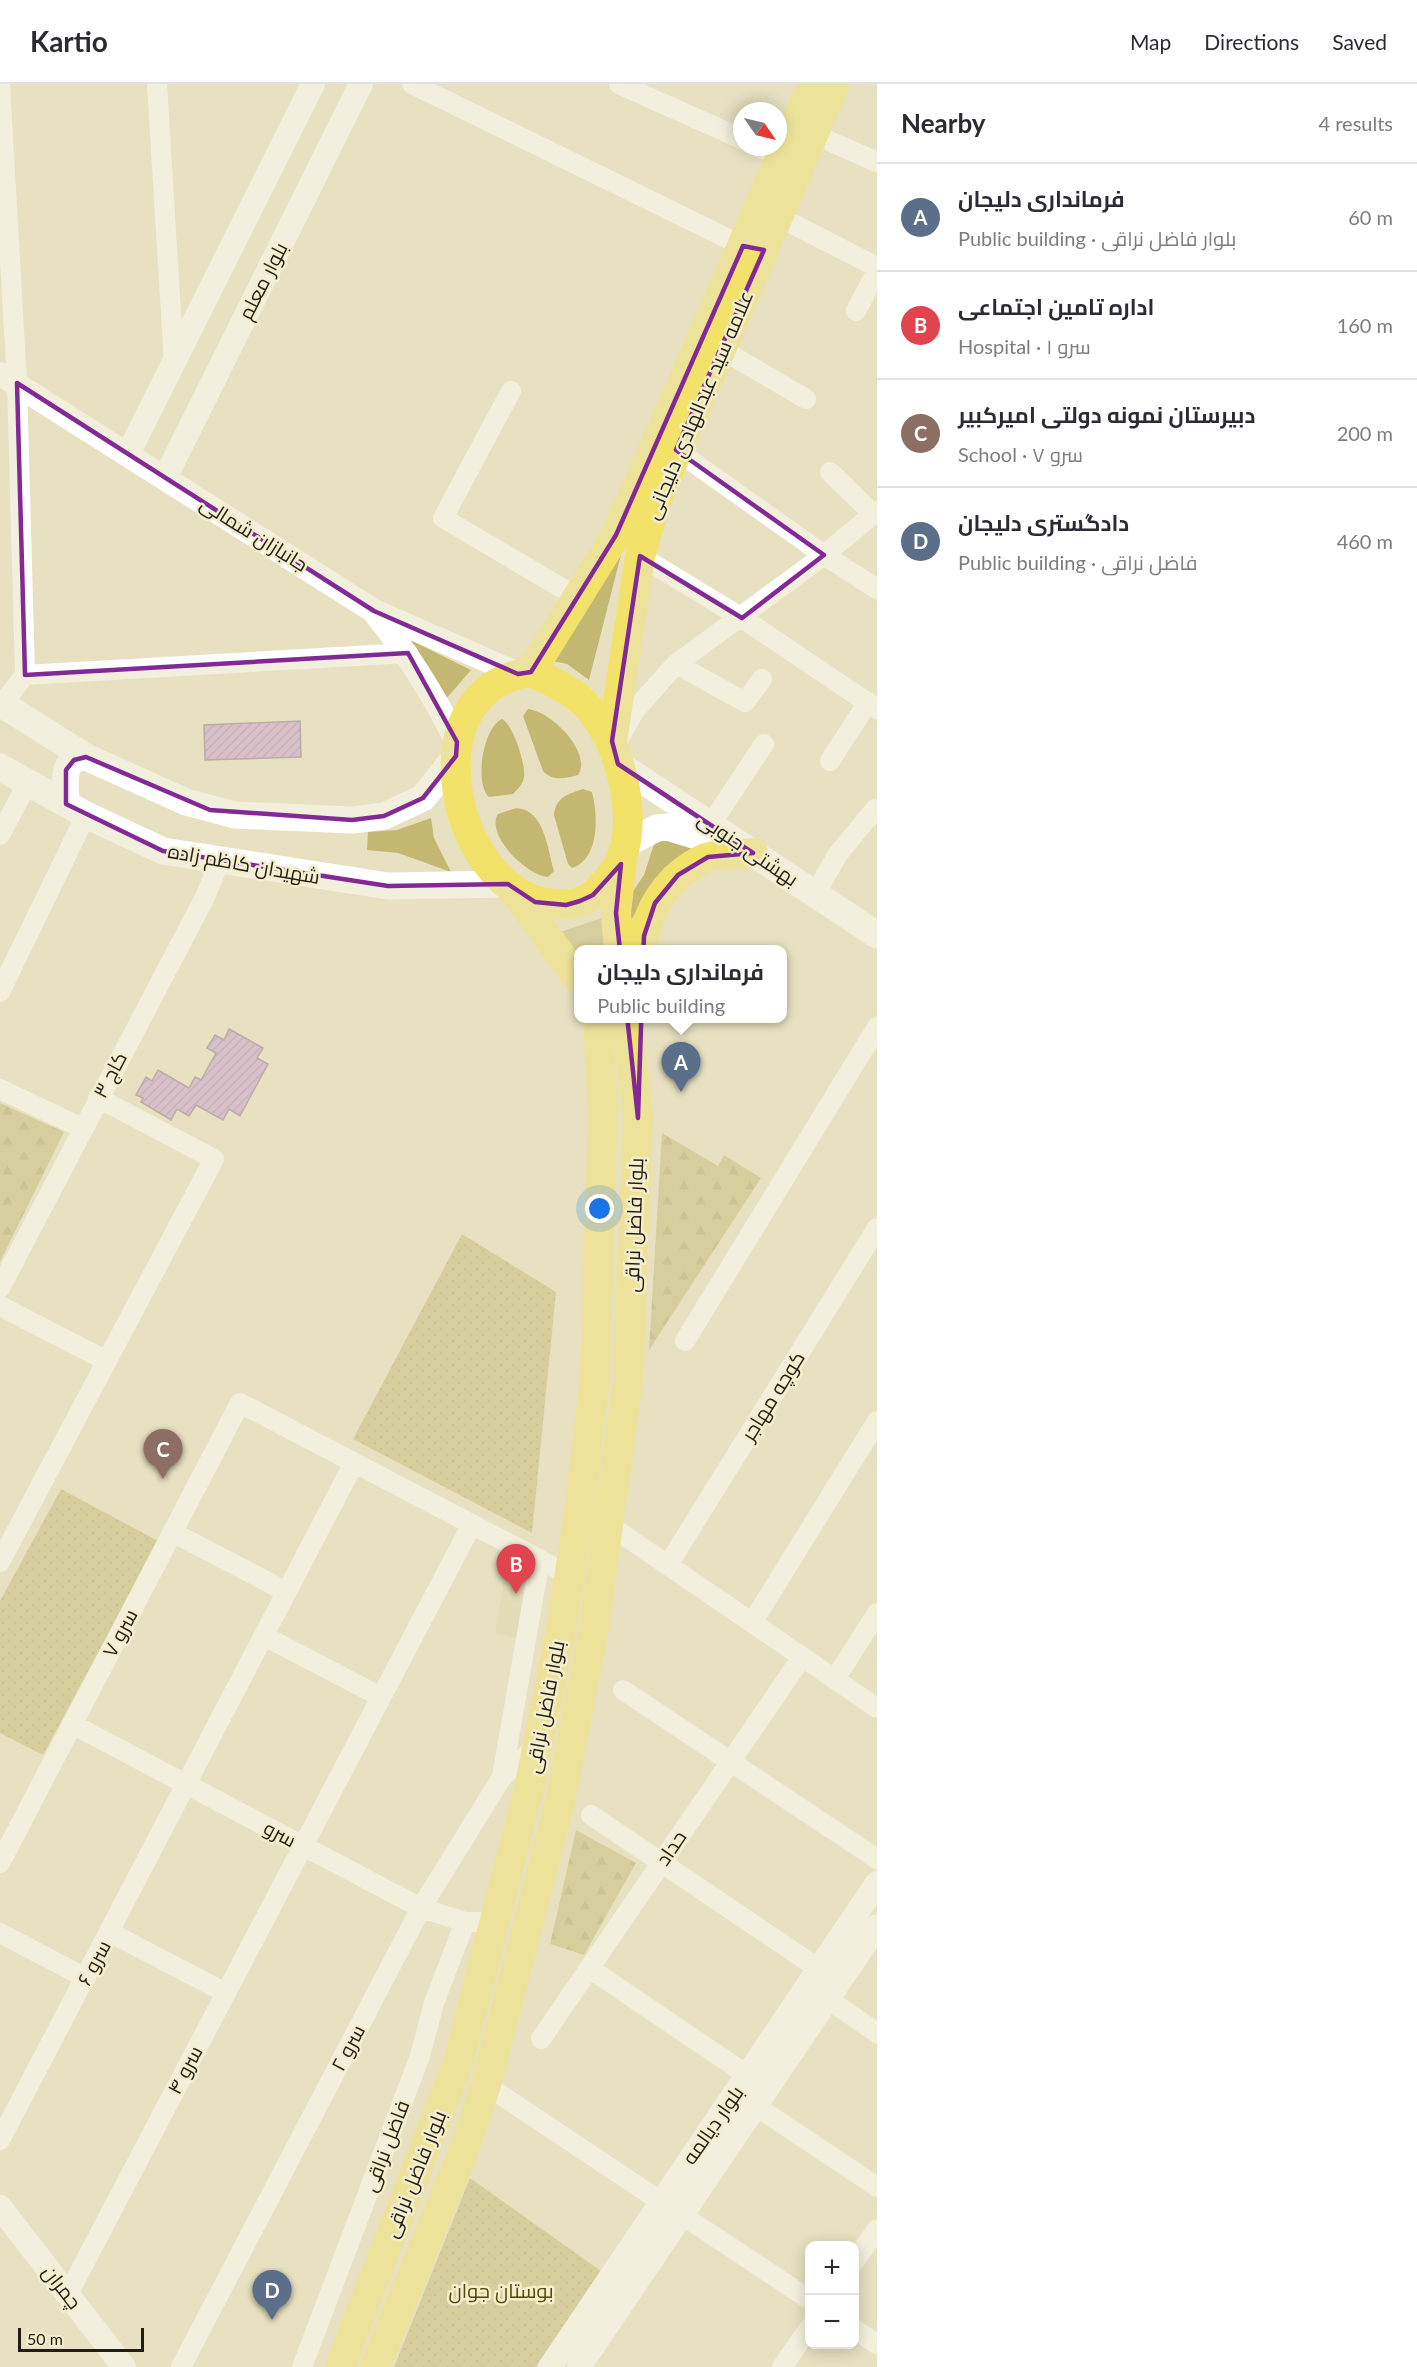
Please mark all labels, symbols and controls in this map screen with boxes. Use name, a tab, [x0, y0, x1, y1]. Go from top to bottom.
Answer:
text: Kartio	[30, 24, 108, 58]
text: Map	[1130, 29, 1171, 54]
text: Directions	[1204, 29, 1299, 54]
text: Saved	[1332, 29, 1387, 54]
north arrow	[733, 102, 787, 156]
text: Nearby	[901, 107, 986, 139]
text: 4 results	[1318, 111, 1393, 135]
text: فرمانداری دلیجان	[958, 185, 1125, 212]
text: A	[914, 205, 927, 229]
text: 60 m	[1348, 205, 1393, 229]
text: Public building · بلوار فاضل نراقی	[958, 226, 1236, 250]
street label: بلوار معلم	[232, 238, 294, 325]
street label: علامه سید عبدالهادی دلیجانی	[639, 287, 759, 523]
text: اداره تامین اجتماعی	[958, 293, 1154, 320]
text: B	[914, 313, 927, 337]
text: 160 m	[1337, 313, 1393, 337]
text: Hospital · سرو ۱	[958, 334, 1091, 358]
text: دبیرستان نمونه دولتی امیرکبیر	[958, 401, 1255, 428]
text: C	[914, 421, 927, 445]
text: 200 m	[1337, 421, 1393, 445]
text: School · سرو ۷	[958, 442, 1083, 466]
street label: جانبازان شمالی	[195, 491, 313, 577]
text: دادگستری دلیجان	[958, 509, 1129, 536]
text: D	[913, 529, 928, 553]
text: 460 m	[1337, 529, 1393, 553]
text: Public building · فاضل نراقی	[958, 550, 1197, 574]
street label: بهشتی جنوبی	[693, 806, 803, 892]
street label: شهیدان کاظم زاده	[166, 838, 322, 891]
popup	[574, 945, 787, 1023]
text: فرمانداری دلیجان	[597, 958, 764, 985]
text: Public building	[597, 993, 725, 1017]
pin: A	[662, 1042, 700, 1092]
street label: کاج ۳	[87, 1047, 134, 1103]
street label: بلوار فاضل نراقی	[619, 1157, 649, 1293]
your location	[585, 1194, 614, 1223]
street label: کوچه مهاجر	[735, 1346, 811, 1447]
pin: C	[144, 1430, 182, 1479]
pin: B	[496, 1544, 536, 1594]
street label: سرو ۷	[97, 1605, 143, 1661]
street label: بلوار فاضل نراقی	[519, 1638, 571, 1776]
street label: سرو	[260, 1815, 301, 1852]
street label: حداد	[650, 1825, 690, 1869]
street label: سرو ۶	[71, 1936, 116, 1990]
street label: سرو ۲	[325, 2020, 370, 2075]
street label: سرو ۴	[161, 2041, 208, 2098]
street label: بلوار دیالمه	[676, 2081, 749, 2169]
street label: فاضل نراقی	[357, 2096, 415, 2196]
street label: بلوار فاضل نراقی	[378, 2107, 452, 2241]
map controls	[805, 2241, 859, 2349]
button: +	[805, 2241, 859, 2295]
street label: چمران	[37, 2260, 87, 2314]
pin: D	[252, 2270, 292, 2320]
park label: بوستان جوان	[448, 2278, 554, 2304]
button: −	[805, 2295, 859, 2349]
scale bar	[18, 2325, 144, 2352]
text: 50 m	[27, 2329, 63, 2348]

